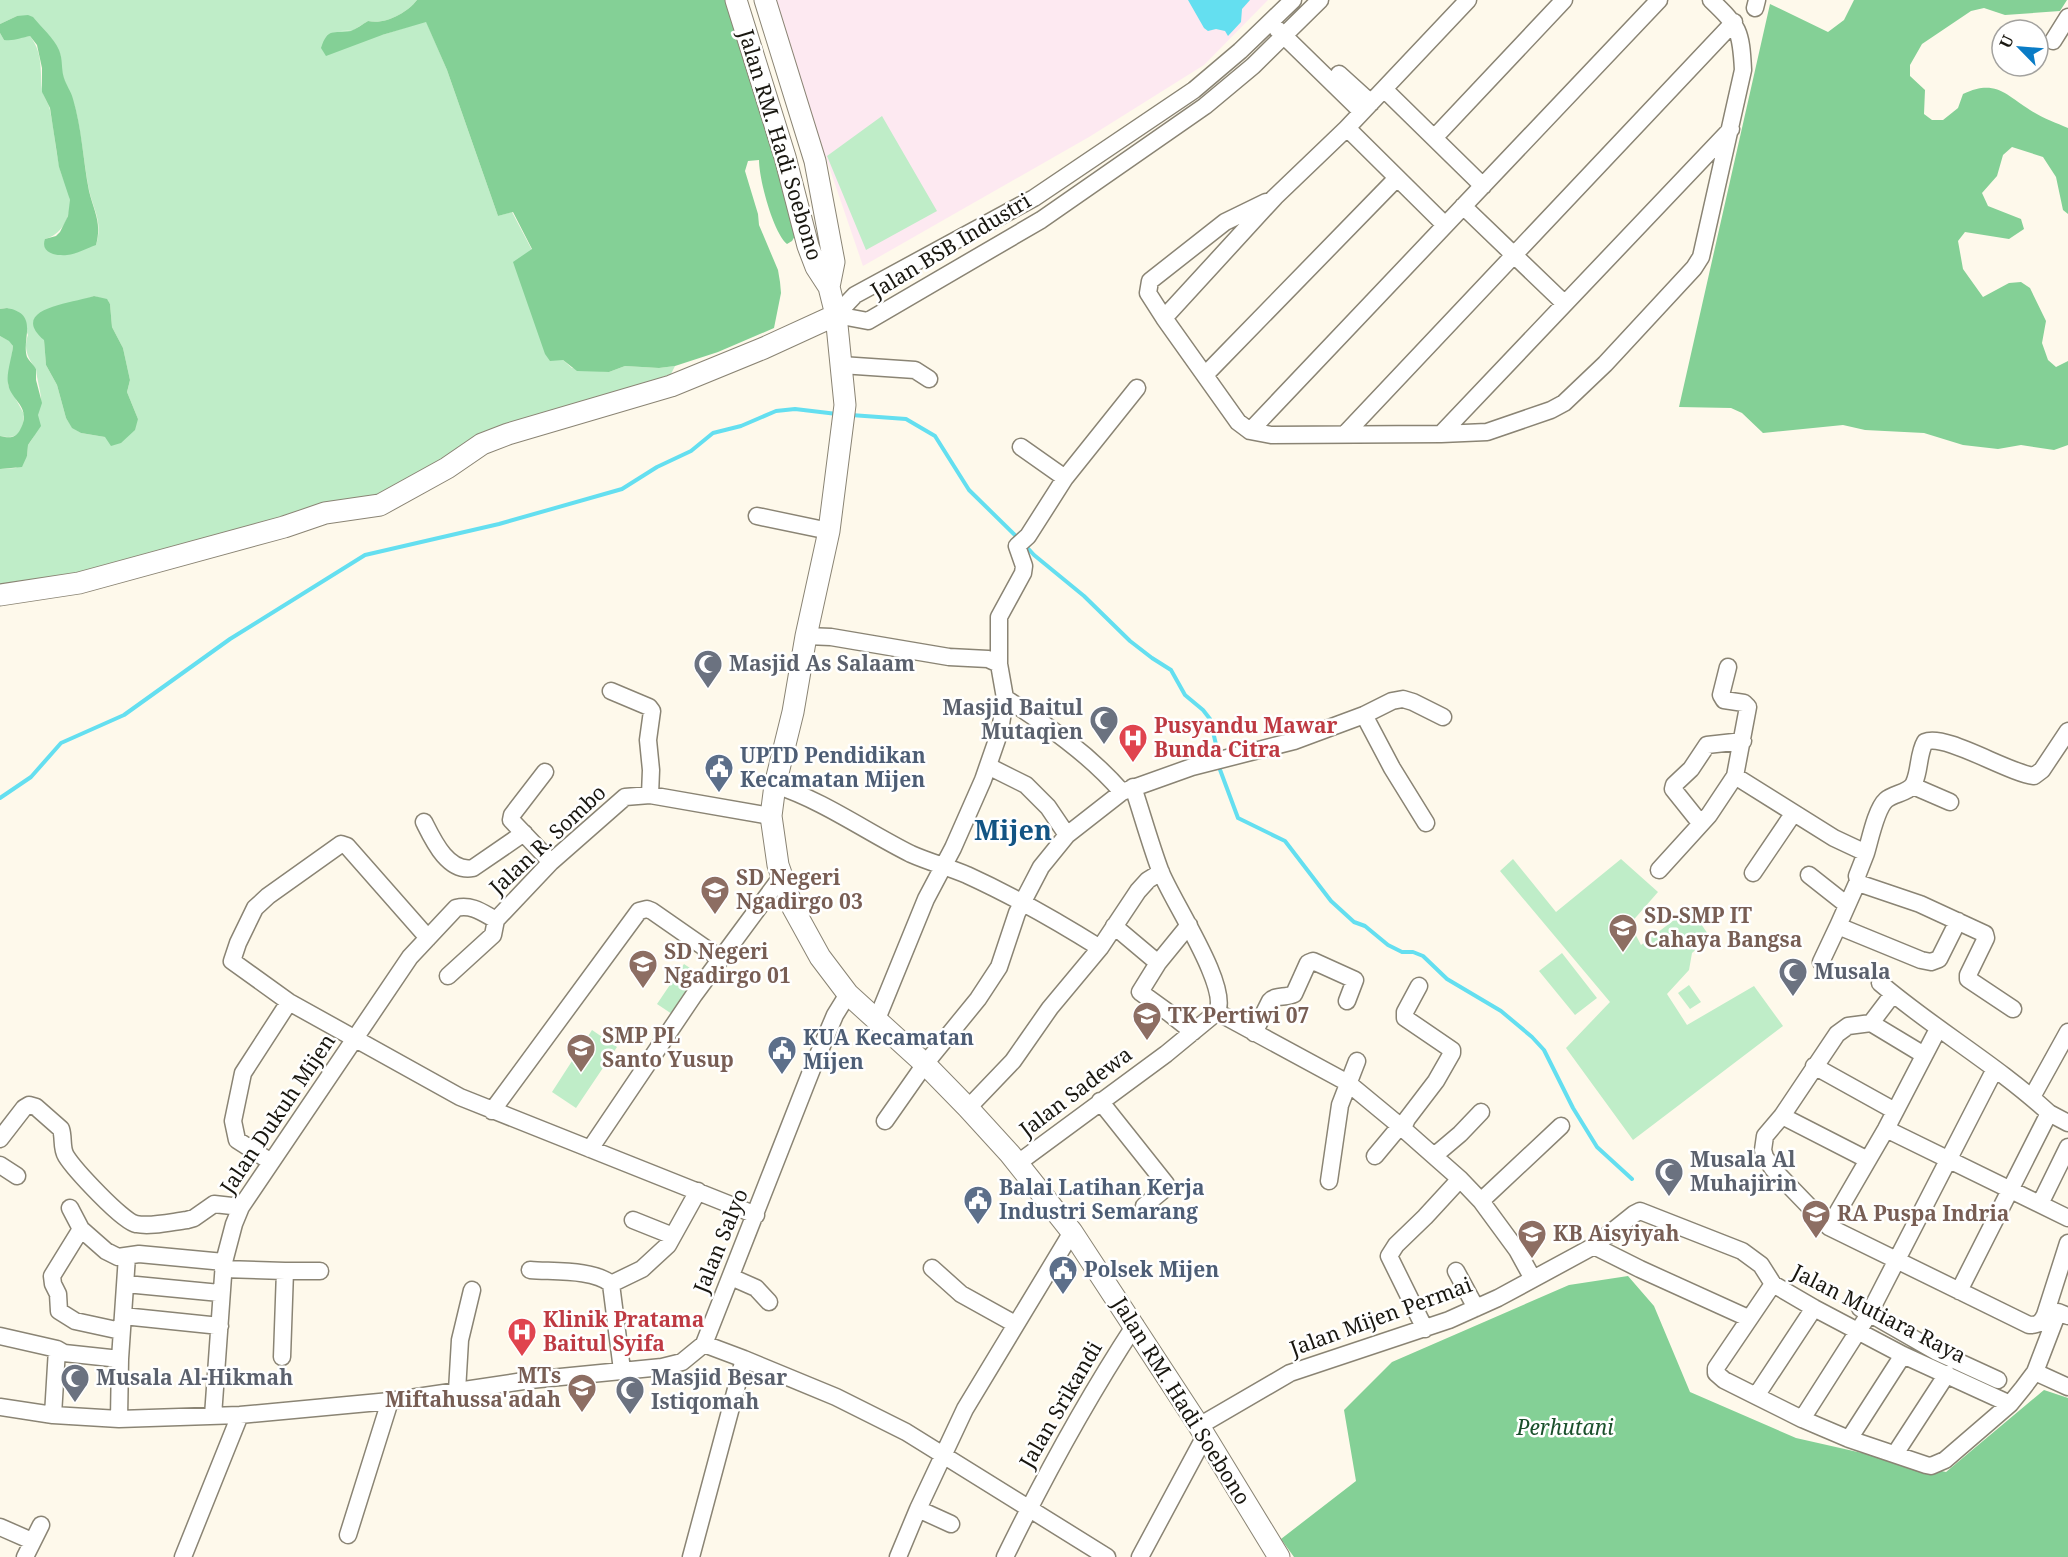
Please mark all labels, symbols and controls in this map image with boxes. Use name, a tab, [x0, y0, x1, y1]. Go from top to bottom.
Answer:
north arrow	[1990, 18, 2050, 78]
street label: Jalan RM. Hadi Soebono	[732, 25, 829, 263]
text: U	[1994, 32, 2019, 52]
street label: Jalan BSB Industri	[864, 186, 1036, 305]
mosque icon: Masjid As Salaam	[692, 648, 724, 690]
place label: Masjid As Salaam	[729, 649, 915, 677]
place label: Masjid Baitul Mutaqien	[943, 693, 1084, 745]
mosque icon: Masjid Baitul Mutaqien	[1088, 704, 1120, 746]
place label: Pusyandu Mawar Bunda Citra	[1154, 711, 1338, 763]
hospital icon: Pusyandu Mawar Bunda Citra	[1117, 722, 1149, 764]
place label: UPTD Pendidikan Kecamatan Mijen	[740, 741, 926, 793]
public building icon: UPTD Pendidikan Kecamatan Mijen	[703, 752, 735, 794]
street label: Jalan R. Sombo	[482, 778, 612, 901]
district label: Mijen	[974, 811, 1052, 848]
place label: SD Negeri Ngadirgo 03	[736, 863, 863, 915]
school or university icon: SD Negeri Ngadirgo 03	[699, 874, 731, 916]
place label: SD-SMP IT Cahaya Bangsa	[1644, 901, 1802, 953]
school or university icon: SD-SMP IT Cahaya Bangsa	[1607, 912, 1639, 954]
place label: SD Negeri Ngadirgo 01	[664, 937, 791, 989]
school or university icon: SD Negeri Ngadirgo 01	[627, 948, 659, 990]
mosque icon: Musala	[1777, 956, 1809, 998]
place label: Musala	[1814, 957, 1891, 985]
school or university icon: TK Pertiwi 07	[1131, 1000, 1163, 1042]
place label: TK Pertiwi 07	[1168, 1001, 1309, 1029]
place label: SMP PL Santo Yusup	[602, 1021, 734, 1073]
place label: KUA Kecamatan Mijen	[803, 1023, 974, 1075]
street label: Jalan Dukuh Mijen	[213, 1028, 341, 1200]
school or university icon: SMP PL Santo Yusup	[565, 1032, 597, 1074]
public building icon: KUA Kecamatan Mijen	[766, 1034, 798, 1076]
street label: Jalan Sadewa	[1013, 1040, 1137, 1143]
place label: Musala Al Muhajirin	[1690, 1145, 1798, 1197]
mosque icon: Musala Al Muhajirin	[1653, 1156, 1685, 1198]
place label: Balai Latihan Kerja Industri Semarang	[999, 1173, 1205, 1225]
street label: Jalan Salyo	[686, 1184, 754, 1298]
public building icon: Balai Latihan Kerja Industri Semarang	[962, 1184, 994, 1226]
school or university icon: RA Puspa Indria	[1800, 1198, 1832, 1240]
place label: RA Puspa Indria	[1837, 1199, 2009, 1227]
school or university icon: KB Aisyiyah	[1516, 1218, 1548, 1260]
place label: KB Aisyiyah	[1553, 1219, 1680, 1247]
public building icon: Polsek Mijen	[1047, 1254, 1079, 1296]
place label: Polsek Mijen	[1084, 1255, 1219, 1283]
street label: Jalan Mutiara Raya	[1787, 1257, 1971, 1369]
street label: Jalan Mijen Permai	[1285, 1270, 1476, 1362]
street label: Jalan RM. Hadi Soebono	[1106, 1291, 1257, 1510]
place label: Klinik Pratama Baitul Syifa	[543, 1305, 704, 1357]
hospital icon: Klinik Pratama Baitul Syifa	[506, 1316, 538, 1358]
street label: Jalan Srikandi	[1012, 1336, 1108, 1474]
place label: MTs Miftahussa'adah	[385, 1361, 561, 1413]
mosque icon: Musala Al-Hikmah	[59, 1362, 91, 1404]
place label: Musala Al-Hikmah	[96, 1363, 293, 1391]
place label: Masjid Besar Istiqomah	[651, 1363, 787, 1415]
school or university icon: MTs Miftahussa'adah	[566, 1372, 598, 1414]
mosque icon: Masjid Besar Istiqomah	[614, 1374, 646, 1416]
park label: Perhutani	[1515, 1413, 1614, 1441]

